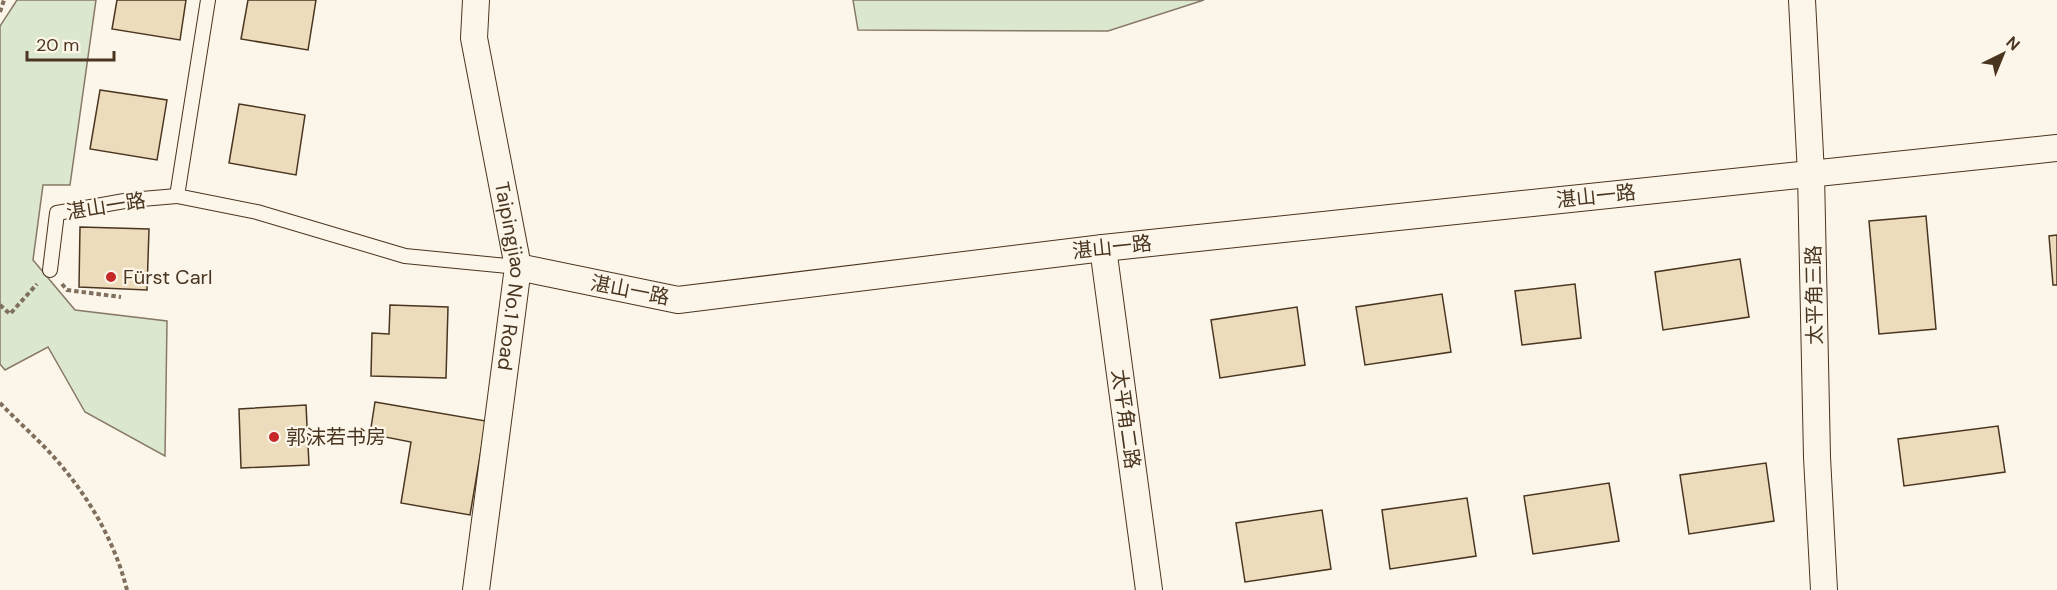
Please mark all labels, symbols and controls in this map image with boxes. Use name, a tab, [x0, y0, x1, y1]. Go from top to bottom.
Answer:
scale bar	[27, 24, 114, 62]
north arrow	[1973, 24, 2033, 84]
text: N	[2001, 32, 2024, 55]
text: 20 m	[36, 33, 79, 57]
street label: Taipingjiao No.1 Road	[489, 179, 531, 372]
street label: 湛山一路	[1555, 179, 1637, 213]
street label: 湛山一路	[64, 187, 148, 225]
street label: 湛山一路	[1071, 230, 1153, 264]
street label: 太平角三路	[1800, 245, 1828, 345]
place label: Fürst Carl	[123, 264, 212, 290]
marker: Fürst Carl	[104, 270, 118, 284]
street label: 湛山一路	[588, 270, 672, 310]
street label: 太平角二路	[1106, 368, 1146, 470]
place label: 郭沫若书房	[286, 424, 386, 450]
marker: 郭沫若书房	[267, 430, 281, 444]

